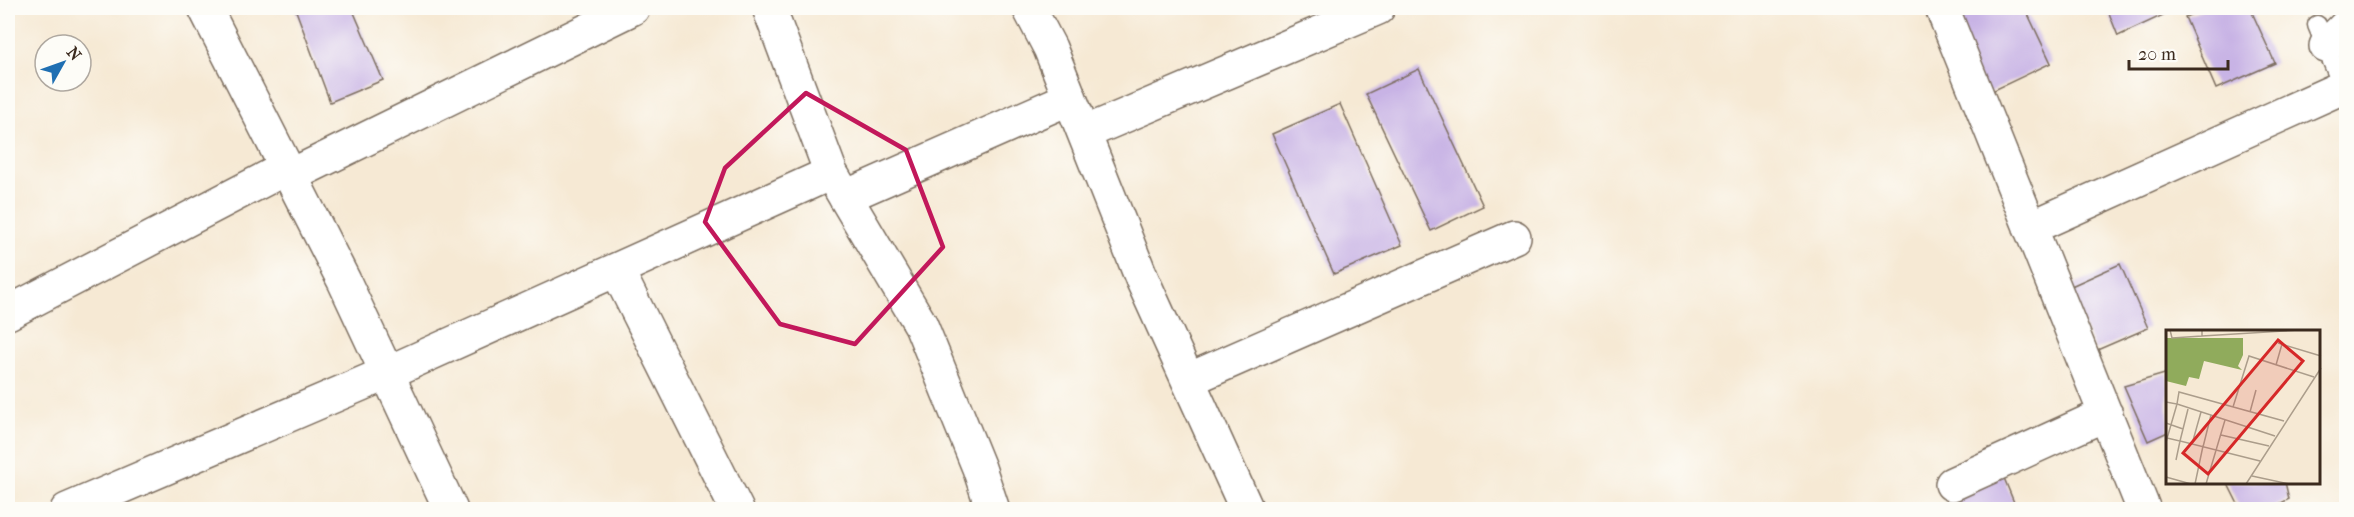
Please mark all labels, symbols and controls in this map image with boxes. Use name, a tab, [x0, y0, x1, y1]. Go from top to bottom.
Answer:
north arrow	[33, 33, 93, 93]
scale bar	[2129, 33, 2228, 71]
text: N	[63, 43, 86, 65]
text: 20 m	[2138, 44, 2176, 65]
inset map	[2166, 330, 2321, 484]

